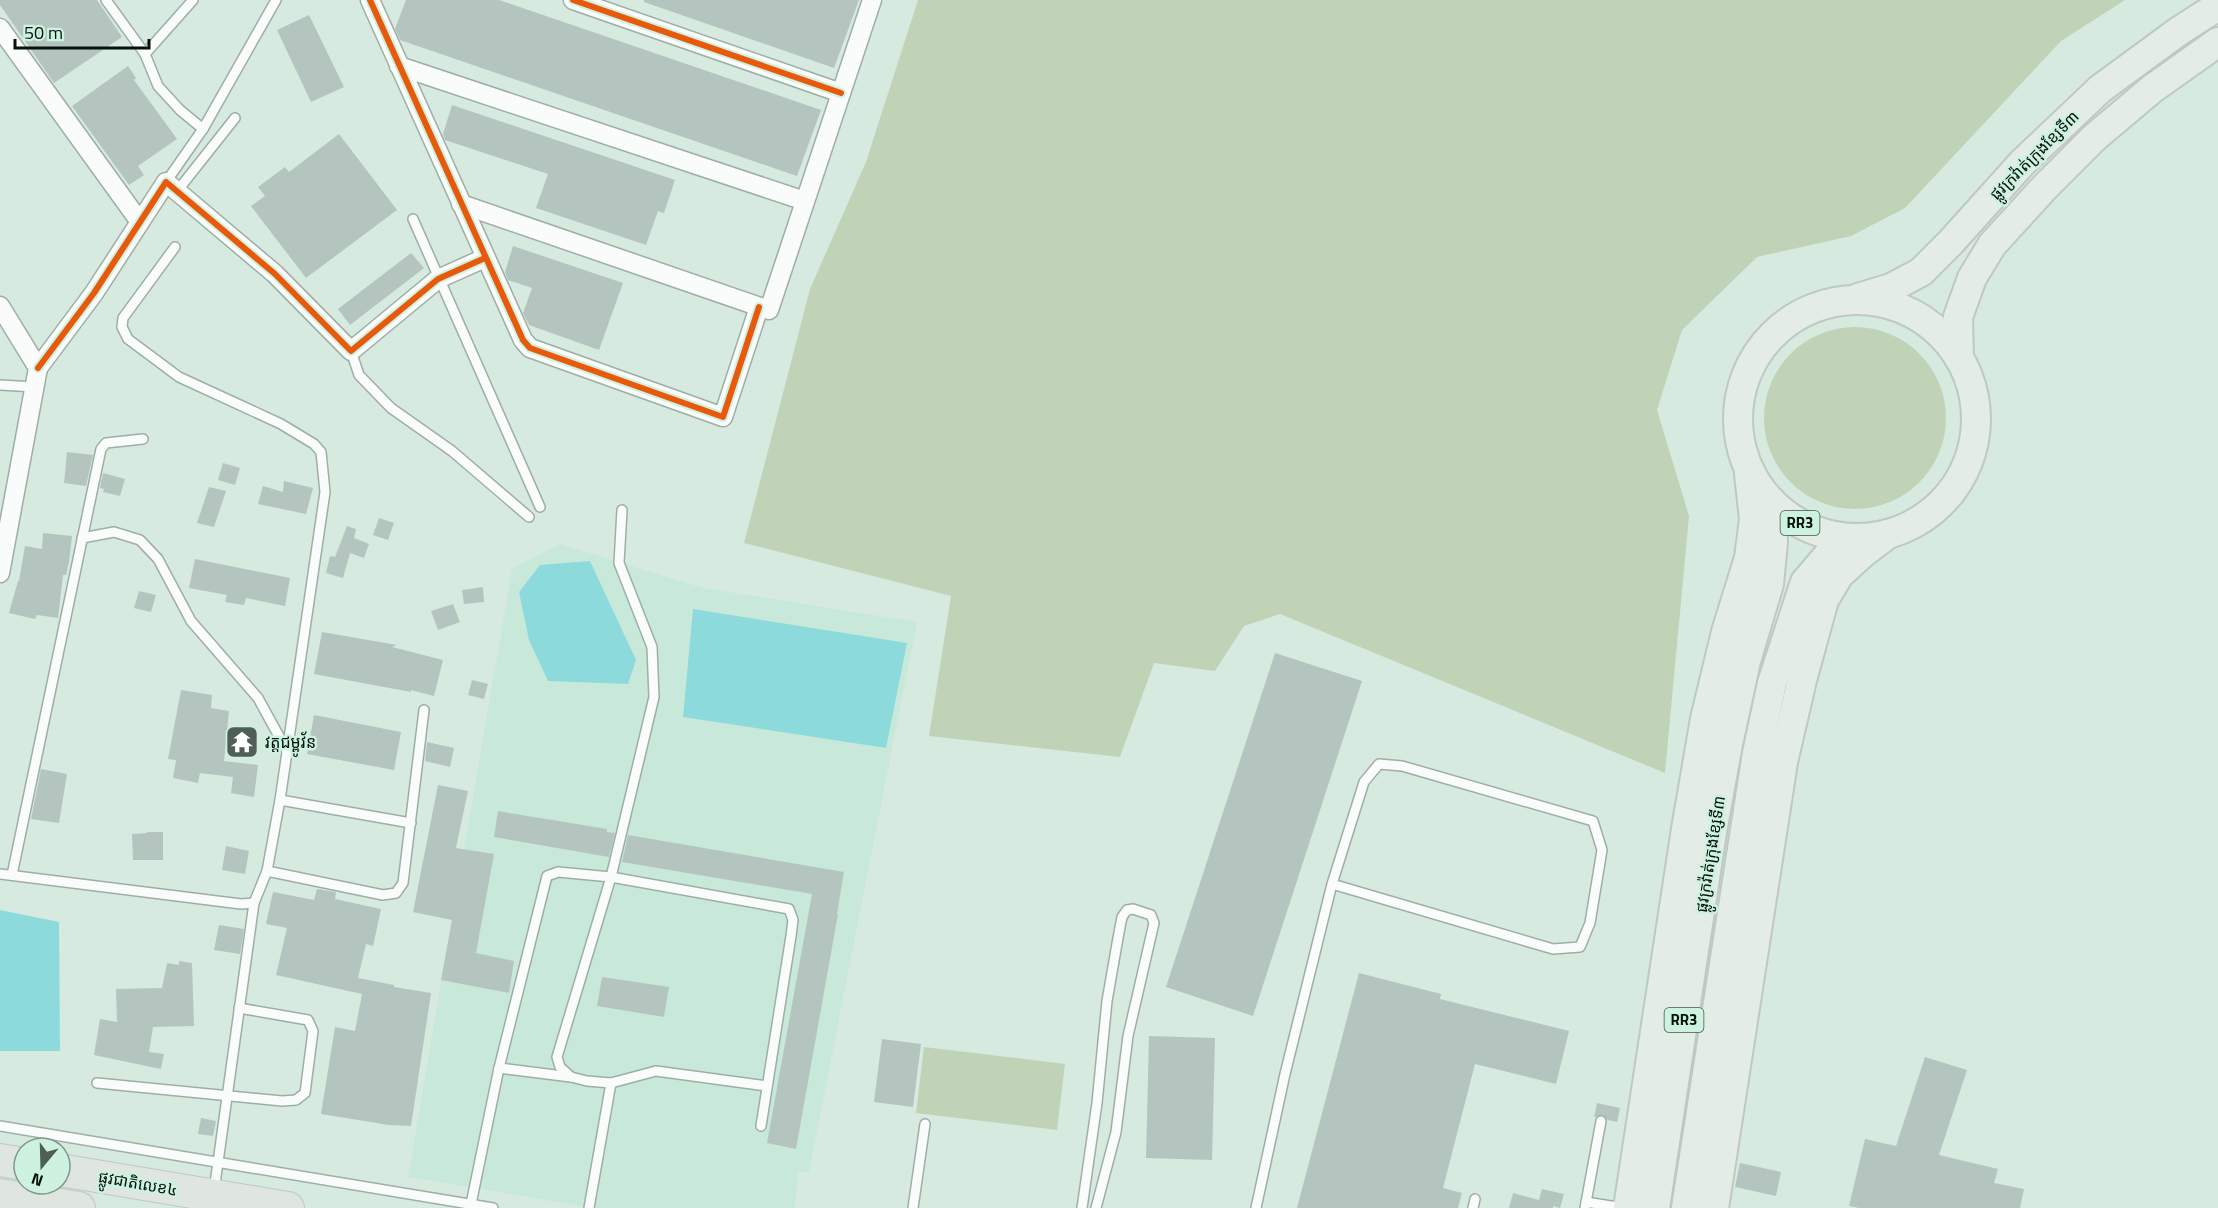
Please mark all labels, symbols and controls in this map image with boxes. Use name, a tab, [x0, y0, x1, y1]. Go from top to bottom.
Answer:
scale bar	[15, 12, 148, 50]
text: 50 m	[24, 19, 63, 46]
street label: ផ្លូវក្រវ៉ាត់ក្រុងខ្សែទី៣	[1984, 105, 2086, 207]
road number: RR3	[1780, 511, 1820, 535]
temple icon: វត្តជម្ពូវ័ន	[224, 724, 260, 760]
place label: វត្តជម្ពូវ័ន	[265, 730, 316, 757]
street label: ផ្លូវក្រវ៉ាត់ក្រុងខ្សែទី៣	[1689, 794, 1734, 915]
road number: RR3	[1664, 1008, 1704, 1032]
north arrow	[12, 1136, 72, 1196]
street label: ផ្លូវជាតិលេខ៤	[96, 1164, 180, 1204]
text: N	[28, 1167, 46, 1193]

